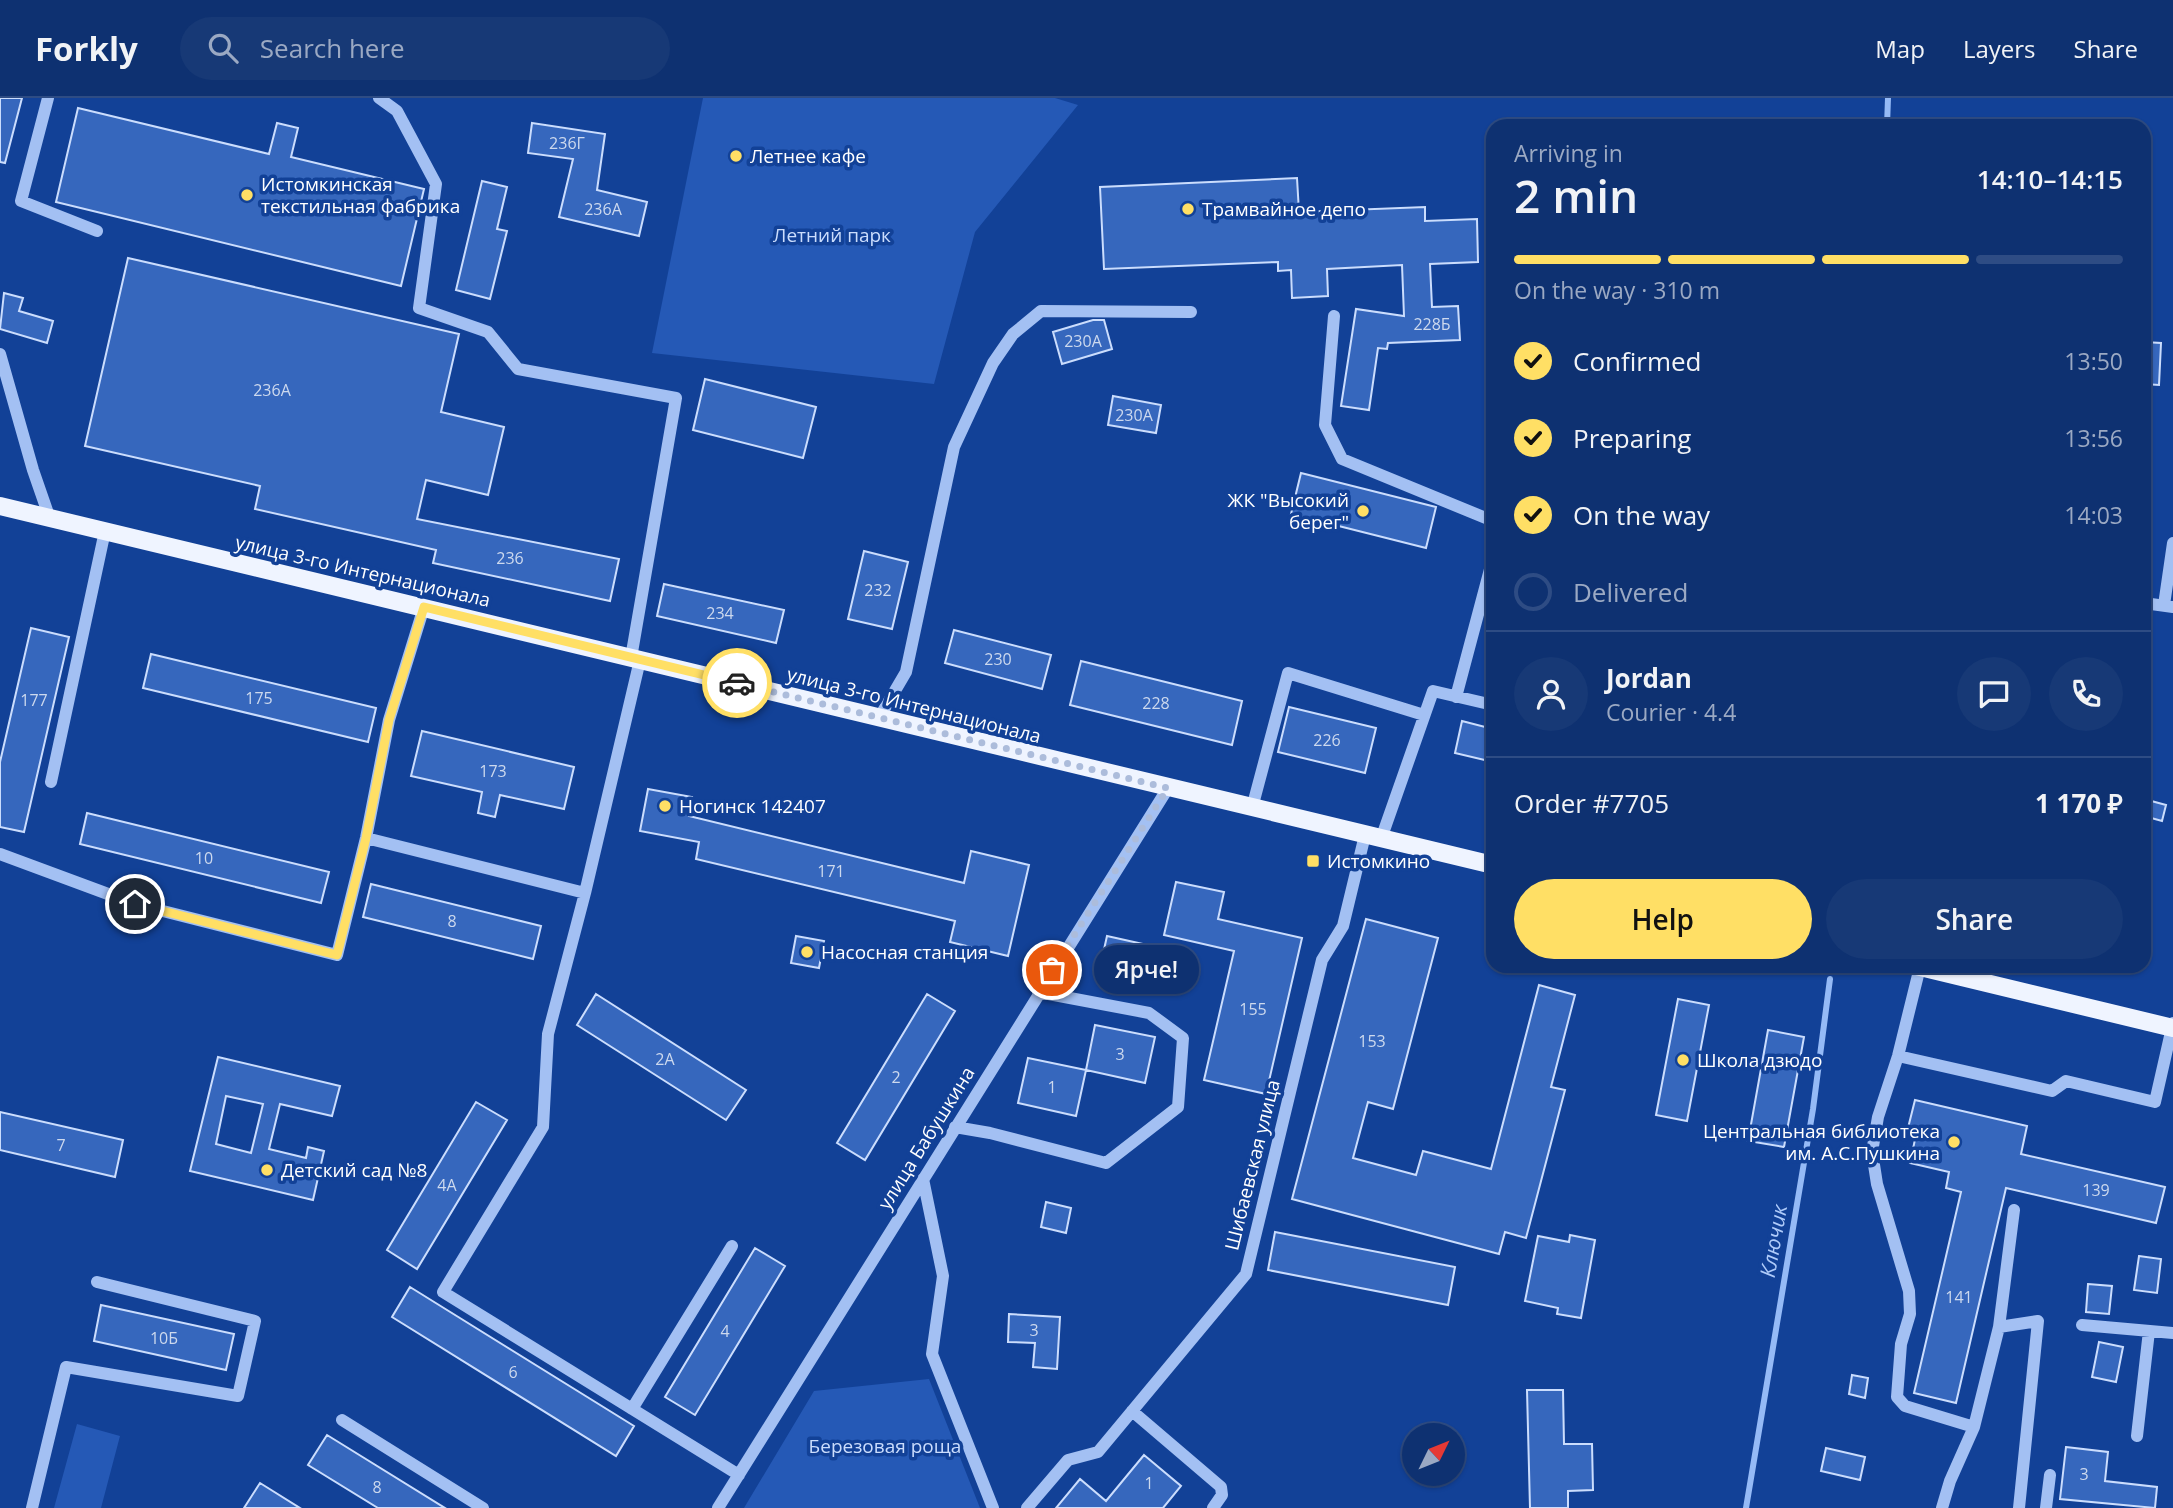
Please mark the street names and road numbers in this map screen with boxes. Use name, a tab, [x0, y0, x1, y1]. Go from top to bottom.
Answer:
street label: улица 3-го Интернационала	[233, 529, 493, 613]
street label: улица 3-го Интернационала	[784, 661, 1044, 749]
street label: улица Бабушкина	[871, 1061, 981, 1215]
street label: Шибаевская улица	[1218, 1077, 1286, 1253]

